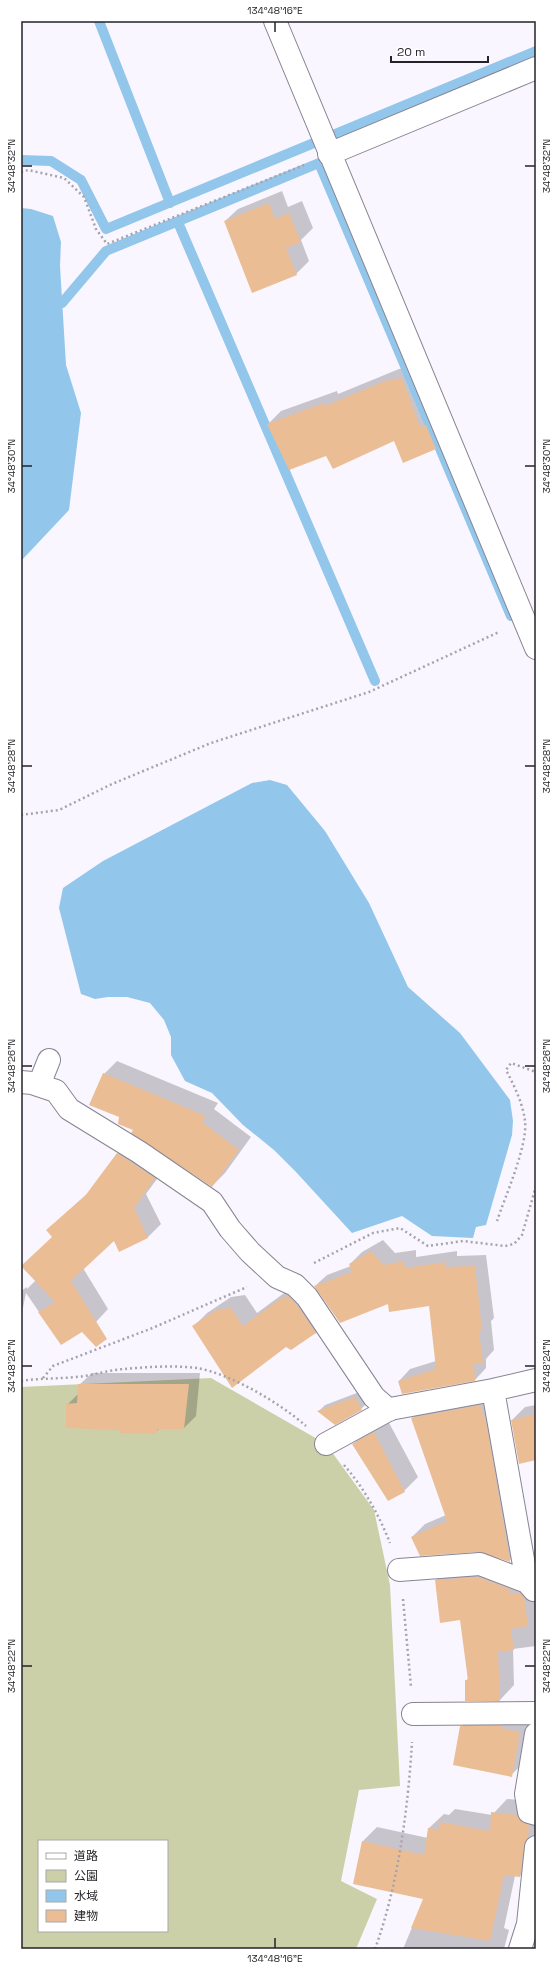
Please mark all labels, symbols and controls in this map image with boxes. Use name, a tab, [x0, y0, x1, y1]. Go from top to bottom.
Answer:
text: 134°48'16"E	[247, 4, 303, 17]
scale bar	[391, 38, 488, 64]
text: 20 m	[397, 44, 425, 60]
text: 34°48'32"N	[5, 139, 18, 193]
text: 34°48'32"N	[540, 139, 553, 193]
text: 34°48'30"N	[5, 439, 18, 493]
text: 34°48'30"N	[540, 439, 553, 493]
text: 34°48'28"N	[5, 739, 18, 793]
text: 34°48'28"N	[540, 739, 553, 793]
text: 34°48'26"N	[5, 1039, 18, 1093]
text: 34°48'26"N	[540, 1039, 553, 1093]
text: 34°48'24"N	[5, 1339, 18, 1393]
text: 34°48'24"N	[540, 1339, 553, 1393]
text: 34°48'22"N	[5, 1639, 18, 1693]
text: 34°48'22"N	[540, 1639, 553, 1693]
legend	[38, 1840, 168, 1932]
text: 道路	[74, 1848, 98, 1864]
text: 公園	[74, 1868, 98, 1884]
text: 水域	[74, 1888, 98, 1904]
text: 建物	[74, 1908, 98, 1924]
text: 134°48'16"E	[247, 1952, 303, 1965]

